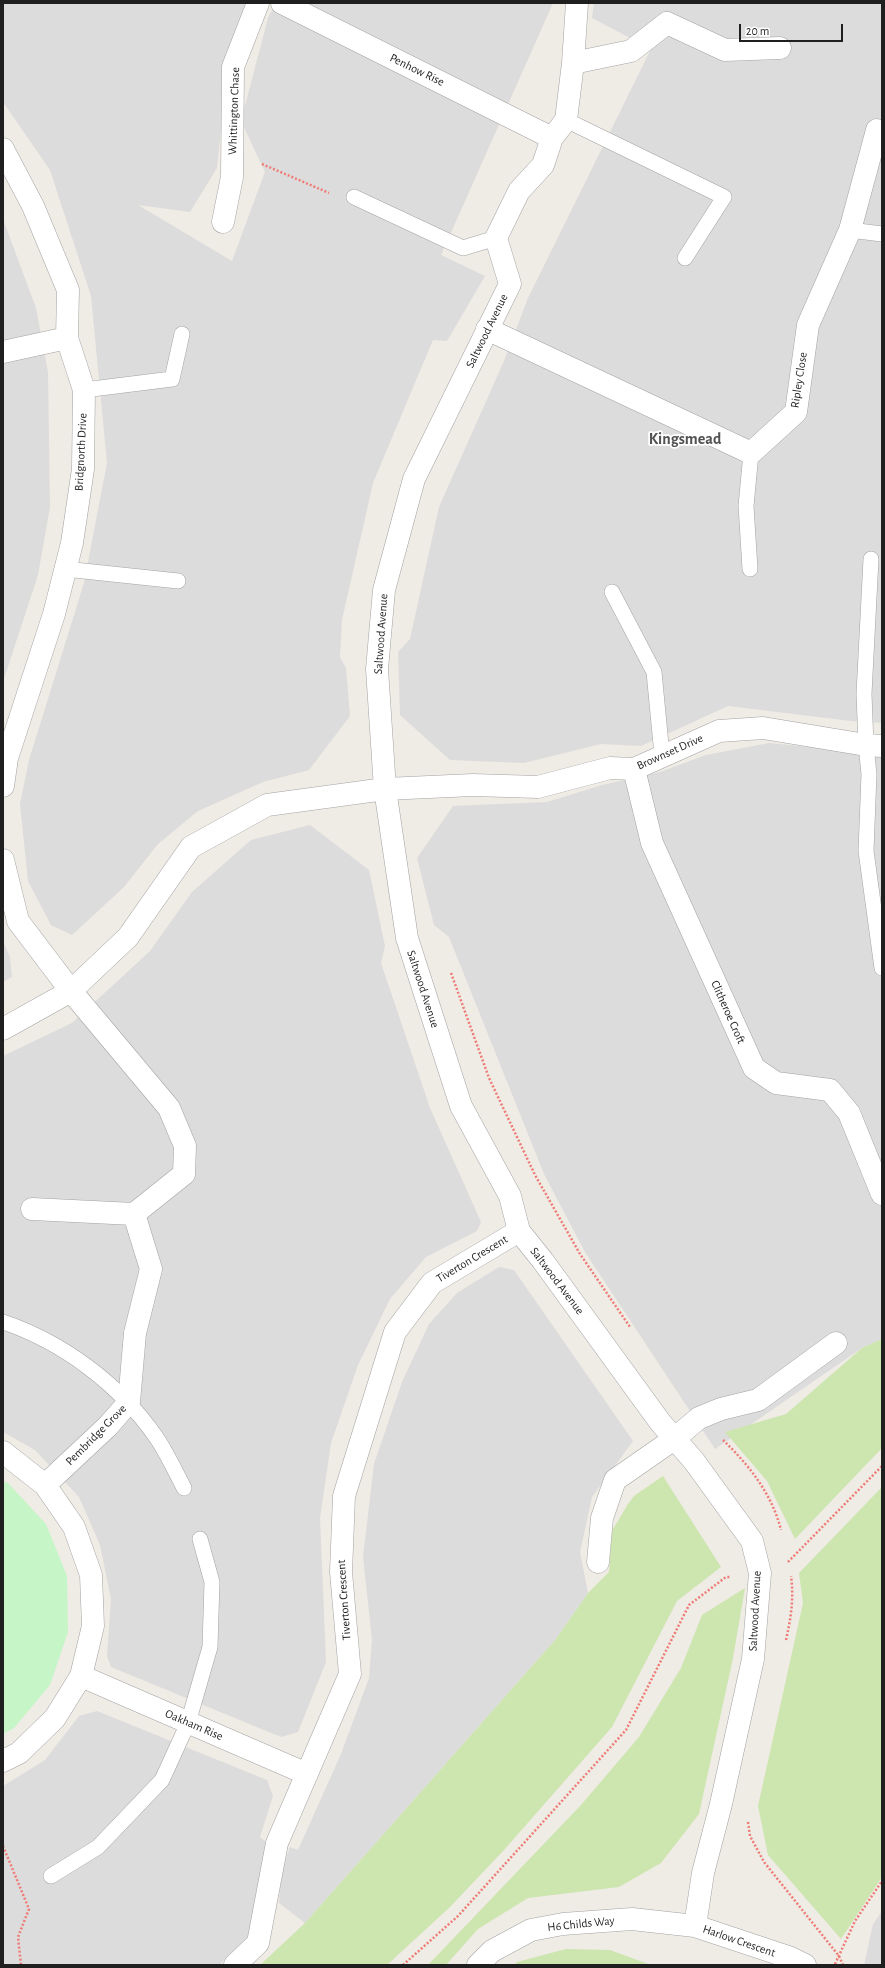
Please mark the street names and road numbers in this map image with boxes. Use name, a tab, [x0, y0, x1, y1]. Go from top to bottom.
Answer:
street label: Penhow Rise	[387, 51, 447, 89]
street label: Whittington Chase	[225, 67, 243, 155]
street label: Saltwood Avenue	[463, 292, 511, 370]
street label: Ripley Close	[787, 351, 811, 409]
street label: Bridgnorth Drive	[72, 413, 90, 491]
street label: Saltwood Avenue	[371, 593, 391, 675]
street label: Brownset Drive	[635, 731, 705, 773]
street label: Saltwood Avenue	[404, 948, 442, 1030]
street label: Clitheroe Croft	[708, 978, 748, 1046]
street label: Tiverton Crescent	[434, 1232, 510, 1286]
street label: Saltwood Avenue	[527, 1244, 587, 1318]
street label: Pembridge Grove	[63, 1402, 129, 1468]
street label: Tiverton Crescent	[334, 1559, 354, 1641]
street label: Saltwood Avenue	[746, 1570, 764, 1652]
street label: Oakham Rise	[163, 1706, 225, 1744]
street label: H6 Childs Way	[547, 1913, 615, 1935]
street label: Harlow Crescent	[701, 1922, 777, 1960]

